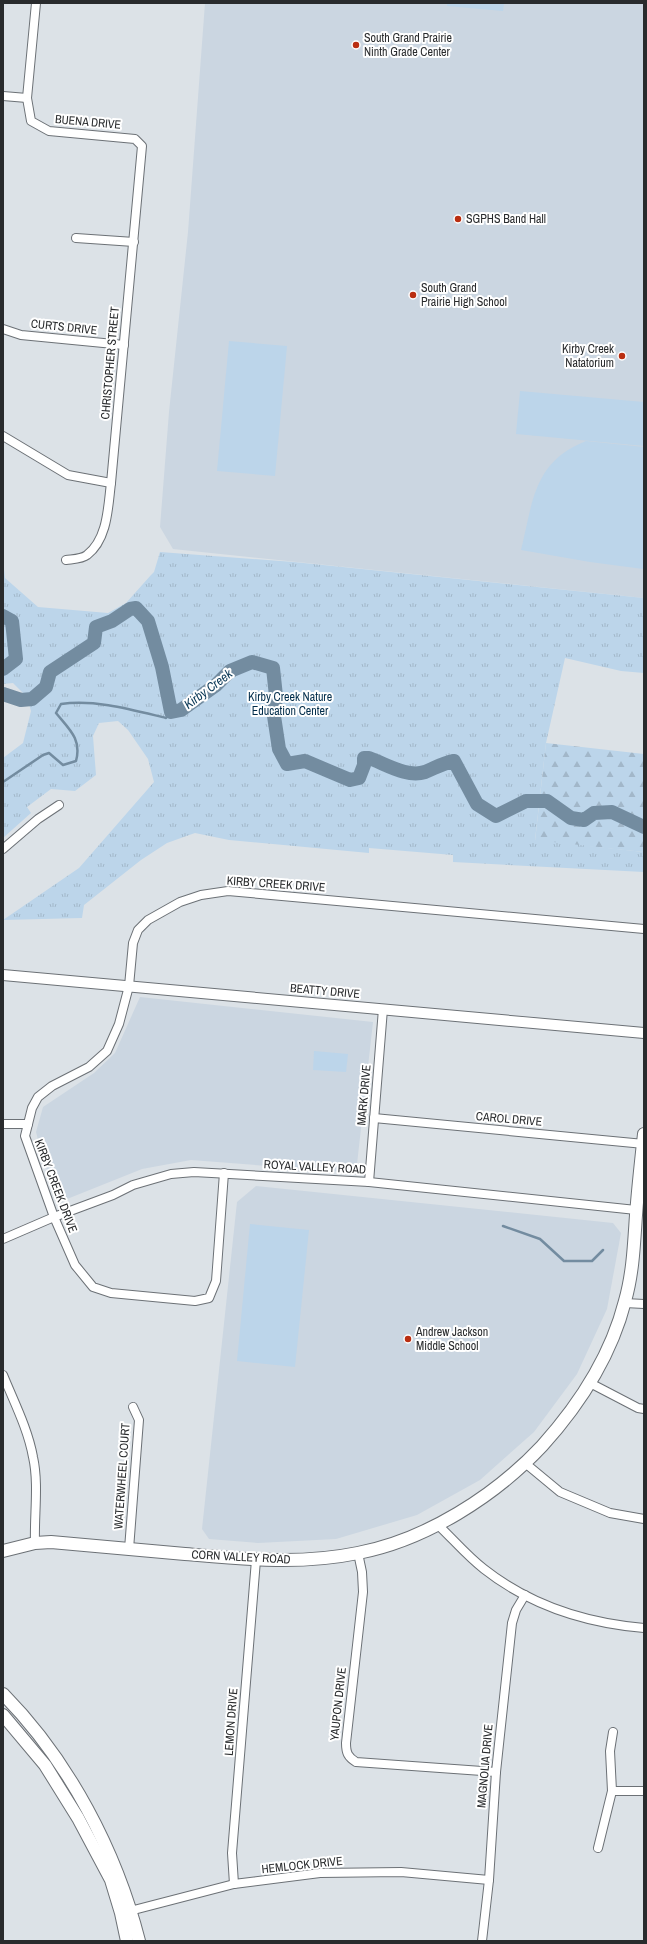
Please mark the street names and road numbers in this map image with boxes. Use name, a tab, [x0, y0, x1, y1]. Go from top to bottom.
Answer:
street label: BUENA DRIVE	[54, 111, 122, 133]
street label: CHRISTOPHER STREET	[97, 306, 123, 420]
street label: CURTS DRIVE	[30, 316, 98, 338]
street label: KIRBY CREEK DRIVE	[226, 873, 326, 895]
street label: BEATTY DRIVE	[289, 980, 361, 1002]
street label: MARK DRIVE	[353, 1064, 375, 1126]
street label: CAROL DRIVE	[475, 1108, 543, 1130]
street label: KIRBY CREEK DRIVE	[31, 1137, 81, 1235]
street label: ROYAL VALLEY ROAD	[263, 1156, 367, 1178]
street label: WATERWHEEL COURT	[110, 1422, 134, 1530]
street label: CORN VALLEY ROAD	[191, 1546, 291, 1568]
street label: YAUPON DRIVE	[326, 1667, 350, 1741]
street label: LEMON DRIVE	[221, 1688, 241, 1756]
street label: MAGNOLIA DRIVE	[473, 1723, 497, 1809]
street label: HEMLOCK DRIVE	[261, 1853, 343, 1877]

